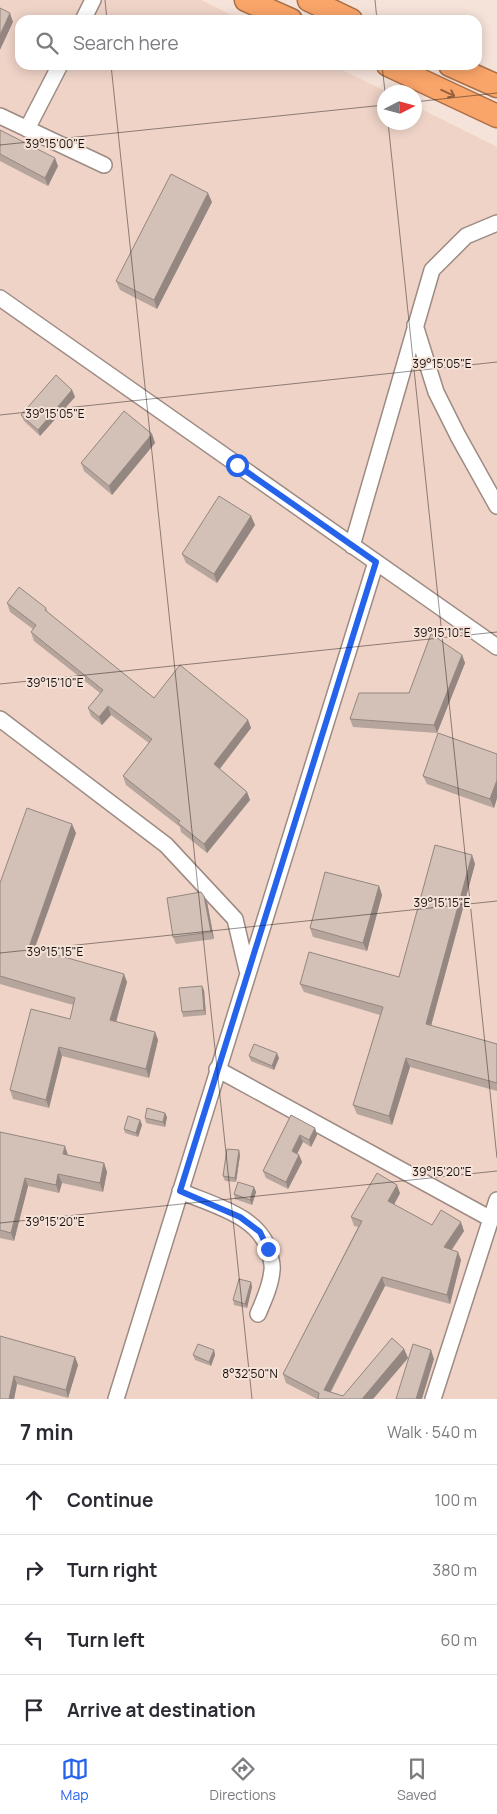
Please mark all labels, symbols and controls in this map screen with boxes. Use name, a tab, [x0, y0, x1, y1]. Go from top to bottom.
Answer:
search box	[15, 15, 482, 70]
icon: search	[33, 29, 61, 57]
text: Search here	[73, 30, 179, 56]
north arrow	[377, 85, 422, 130]
one-way arrow	[440, 89, 455, 98]
text: 39°15'00"E	[25, 135, 85, 152]
text: 39°15'05"E	[412, 355, 472, 372]
text: 39°15'05"E	[25, 405, 85, 422]
route start	[226, 454, 249, 477]
text: 39°15'10"E	[413, 624, 471, 641]
text: 39°15'10"E	[26, 674, 84, 691]
text: 39°15'15"E	[414, 894, 471, 911]
text: 39°15'15"E	[27, 943, 84, 960]
text: 39°15'20"E	[412, 1163, 472, 1180]
text: 39°15'20"E	[25, 1213, 85, 1230]
route end	[257, 1238, 280, 1261]
text: 8°32'50"N	[222, 1365, 278, 1382]
text: 7 min	[20, 1418, 73, 1446]
text: Walk · 540 m	[387, 1421, 477, 1443]
icon: ahead	[20, 1486, 48, 1514]
text: Continue	[67, 1487, 153, 1513]
text: 100 m	[434, 1489, 477, 1511]
icon: right	[20, 1556, 48, 1584]
text: Turn right	[67, 1557, 157, 1583]
text: 380 m	[432, 1559, 477, 1581]
icon: left	[20, 1626, 48, 1654]
text: Turn left	[67, 1627, 145, 1653]
text: 60 m	[441, 1629, 477, 1651]
icon: arrive	[20, 1696, 48, 1724]
text: Arrive at destination	[67, 1697, 256, 1723]
tab: Map	[61, 1755, 89, 1804]
tab: Directions	[210, 1755, 276, 1804]
tab: Saved	[397, 1755, 436, 1804]

